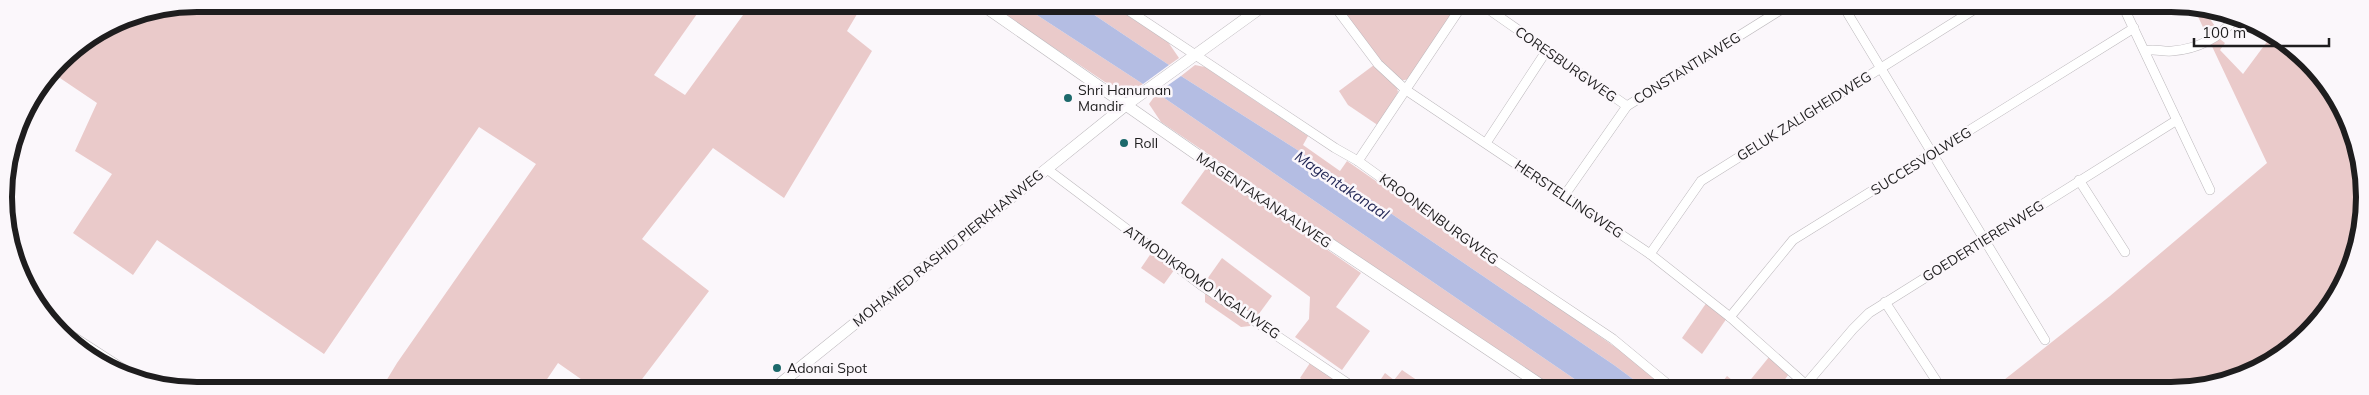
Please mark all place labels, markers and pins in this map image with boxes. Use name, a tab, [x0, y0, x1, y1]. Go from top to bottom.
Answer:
place label: Shri Hanuman Mandir	[1078, 81, 1171, 115]
marker: Shri Hanuman Mandir	[1062, 92, 1074, 104]
place label: Roll	[1134, 134, 1158, 152]
marker: Roll	[1118, 137, 1130, 149]
place label: Adonai Spot	[787, 359, 867, 377]
marker: Adonai Spot	[771, 362, 783, 374]

